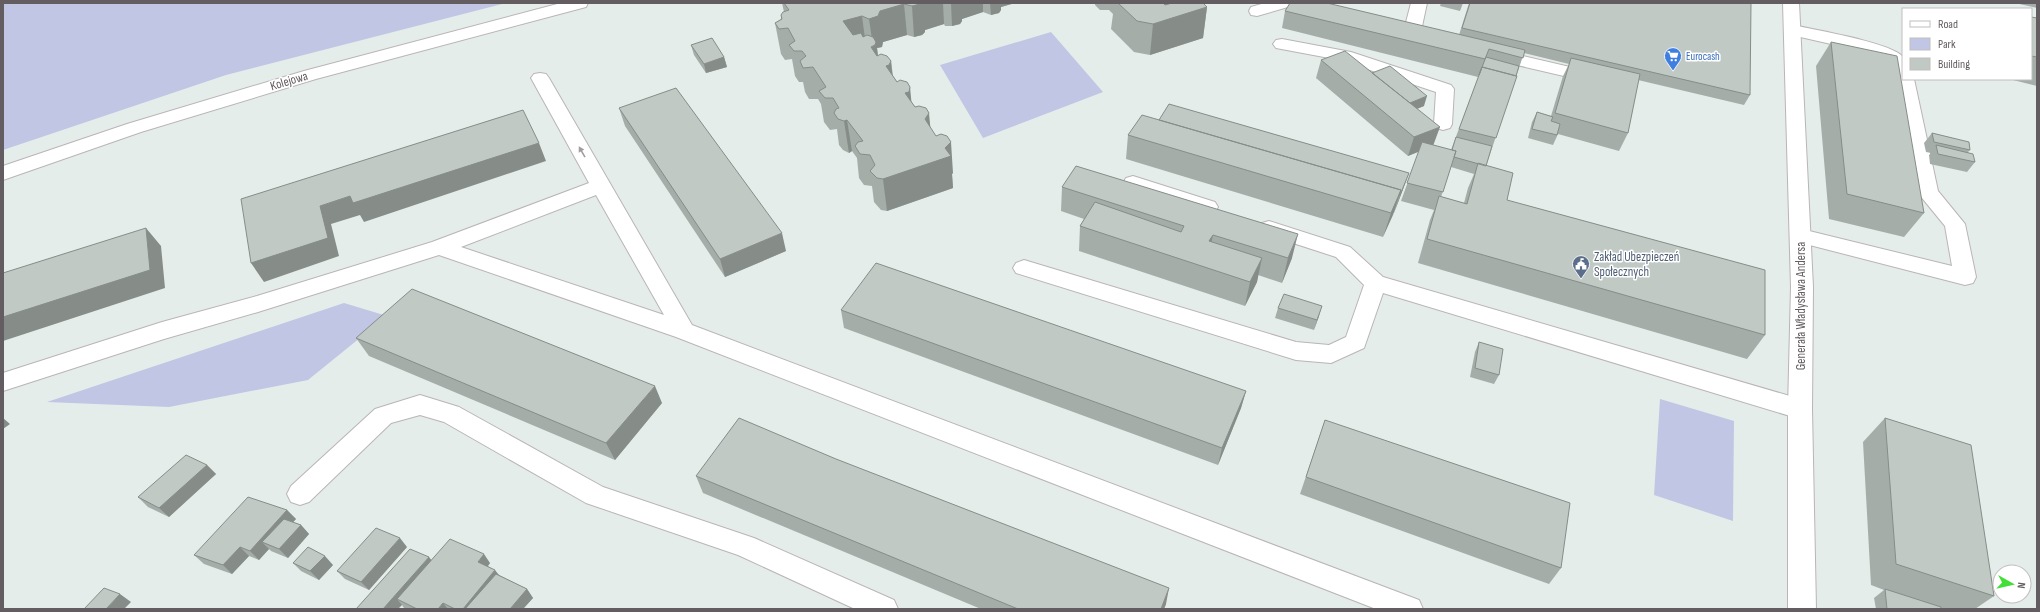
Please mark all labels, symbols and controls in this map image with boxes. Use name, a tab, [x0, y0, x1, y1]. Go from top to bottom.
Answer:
legend	[1902, 8, 2032, 80]
text: Road	[1938, 17, 1958, 32]
text: Park	[1938, 37, 1956, 52]
supermarket icon: Eurocash	[1663, 46, 1683, 71]
place label: Eurocash	[1686, 50, 1720, 63]
text: Building	[1938, 57, 1970, 72]
street label: Kolejowa	[268, 68, 310, 94]
one-way arrow	[579, 146, 586, 157]
street label: Generała Władysława Andersa	[1793, 242, 1809, 370]
place label: Zakład Ubezpieczeń Społecznych	[1594, 249, 1679, 280]
public building icon: Zakład Ubezpieczeń Społecznych	[1571, 254, 1591, 279]
north arrow	[1992, 564, 2032, 604]
text: N	[2015, 582, 2028, 589]

